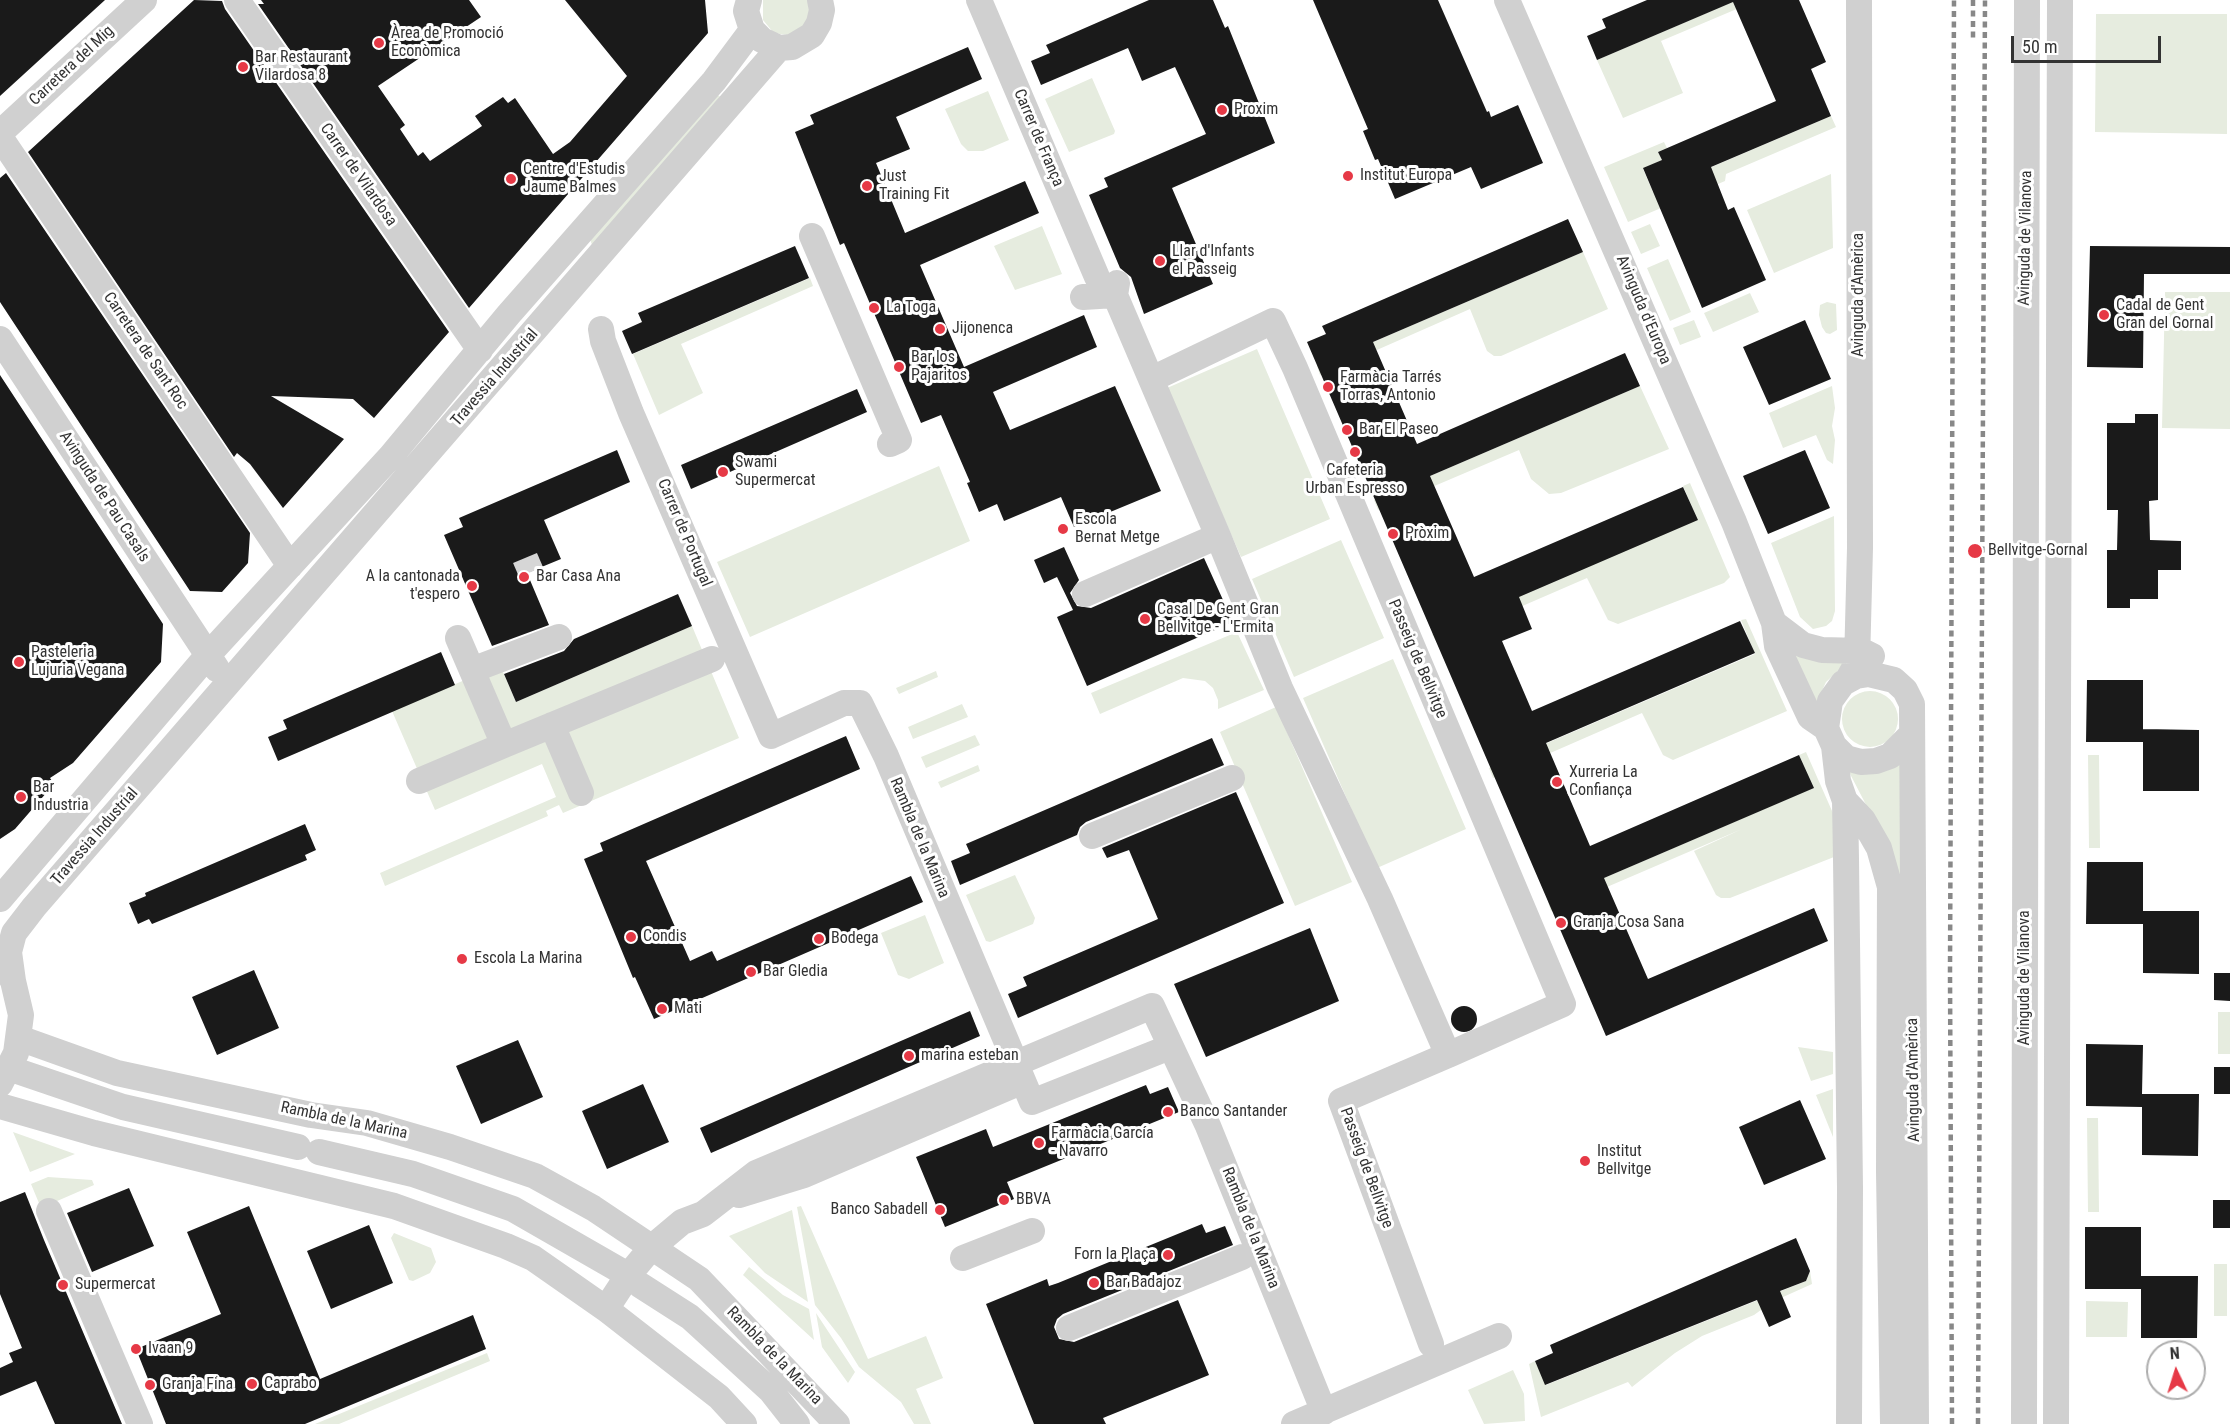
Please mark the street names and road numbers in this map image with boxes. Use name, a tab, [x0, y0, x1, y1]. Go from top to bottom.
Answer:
street label: Carretera del Mig	[26, 22, 118, 110]
street label: Carrer de França	[1009, 86, 1067, 190]
street label: Carrer de Vilardosa	[315, 120, 401, 230]
street label: Avinguda de Vilanova	[2015, 170, 2037, 306]
street label: Avinguda d'Amèrica	[1849, 233, 1869, 357]
street label: Avinguda d'Europa	[1611, 253, 1675, 367]
street label: Carretera de Sant Roc	[99, 289, 191, 413]
street label: Travessia Industrial	[447, 325, 543, 431]
street label: Avinguda de Pau Casals	[55, 428, 153, 566]
street label: Carrer de Portugal	[653, 476, 715, 590]
street label: Passeig de Bellvitge	[1383, 597, 1451, 721]
street label: Rambla de la Marina	[885, 775, 953, 901]
street label: Travessia Industrial	[47, 784, 143, 890]
street label: Avinguda de Vilanova	[2015, 910, 2035, 1046]
street label: Avinguda d'Amèrica	[1903, 1018, 1925, 1142]
street label: Rambla de la Marina	[279, 1098, 409, 1144]
street label: Passeig de Bellvitge	[1335, 1105, 1397, 1231]
street label: Rambla de la Marina	[1217, 1165, 1283, 1291]
street label: Rambla de la Marina	[722, 1303, 826, 1409]

